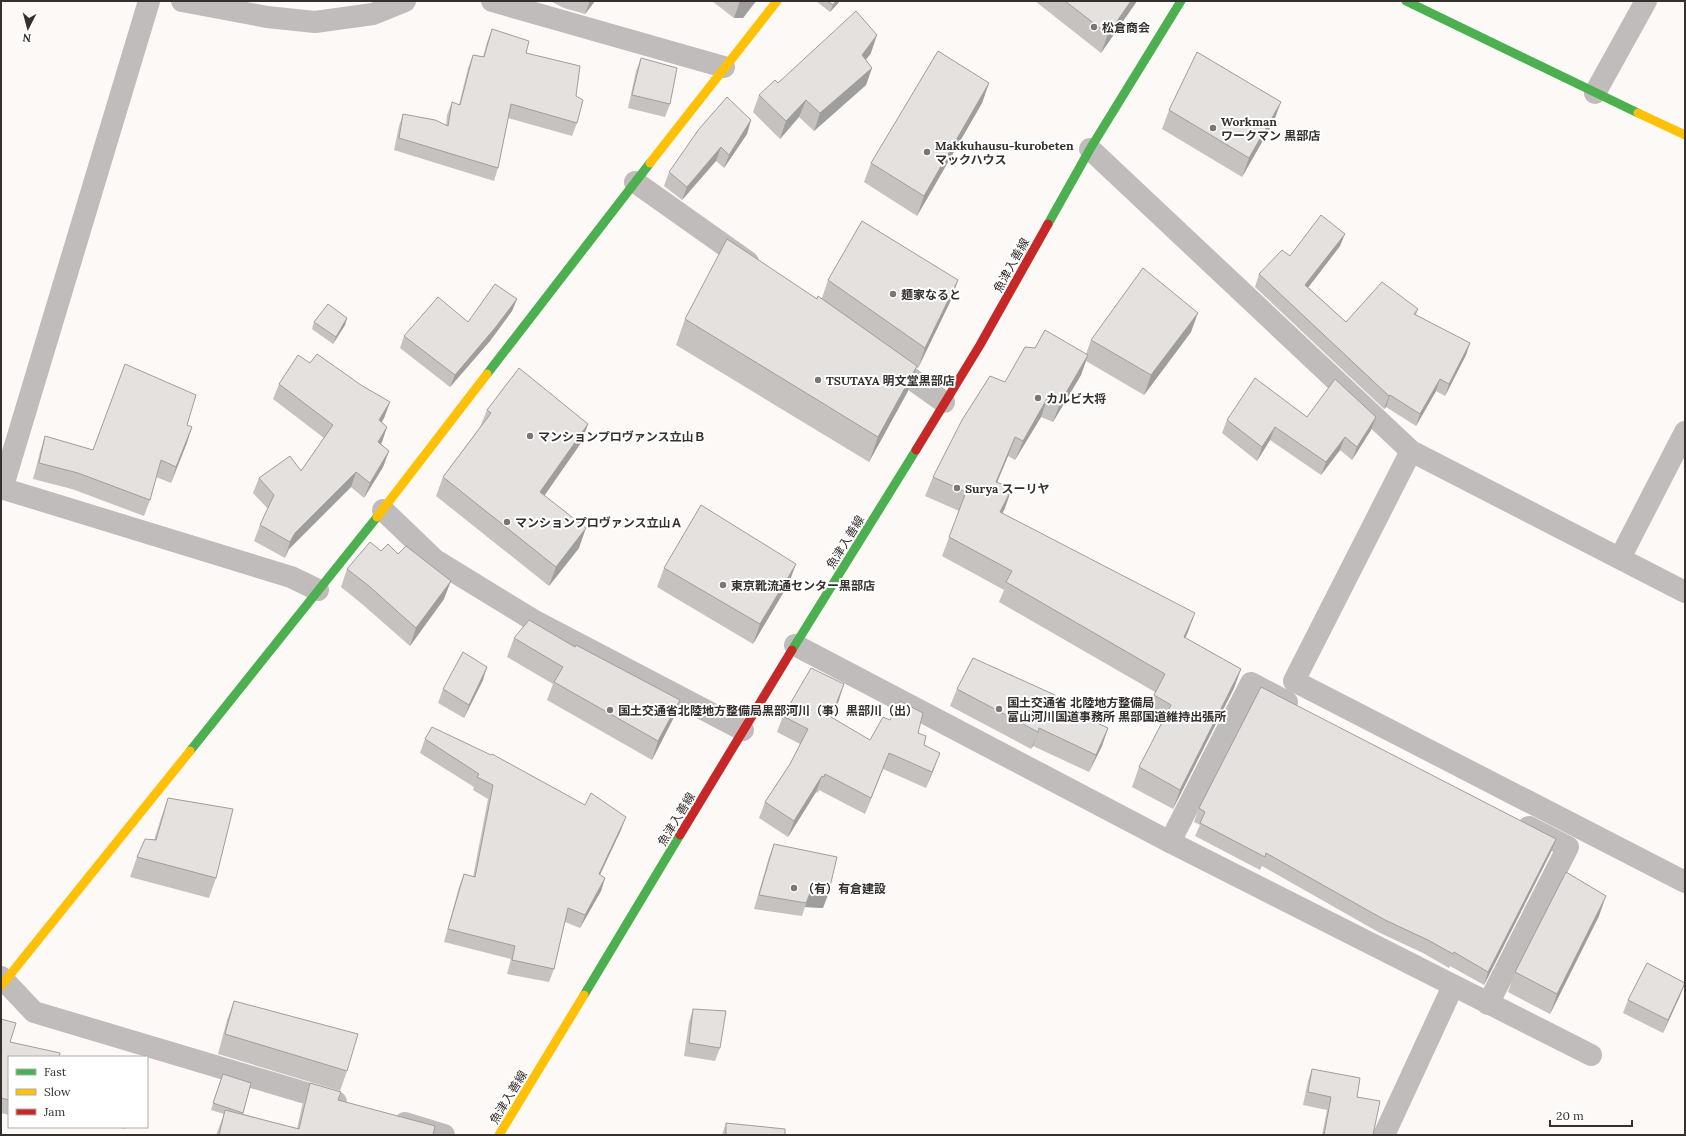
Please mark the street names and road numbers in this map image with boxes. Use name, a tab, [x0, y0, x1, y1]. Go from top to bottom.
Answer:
street label: 魚津入善線	[990, 235, 1032, 295]
street label: 魚津入善線	[823, 513, 867, 571]
street label: 魚津入善線	[654, 789, 698, 849]
street label: 魚津入善線	[486, 1067, 530, 1127]

